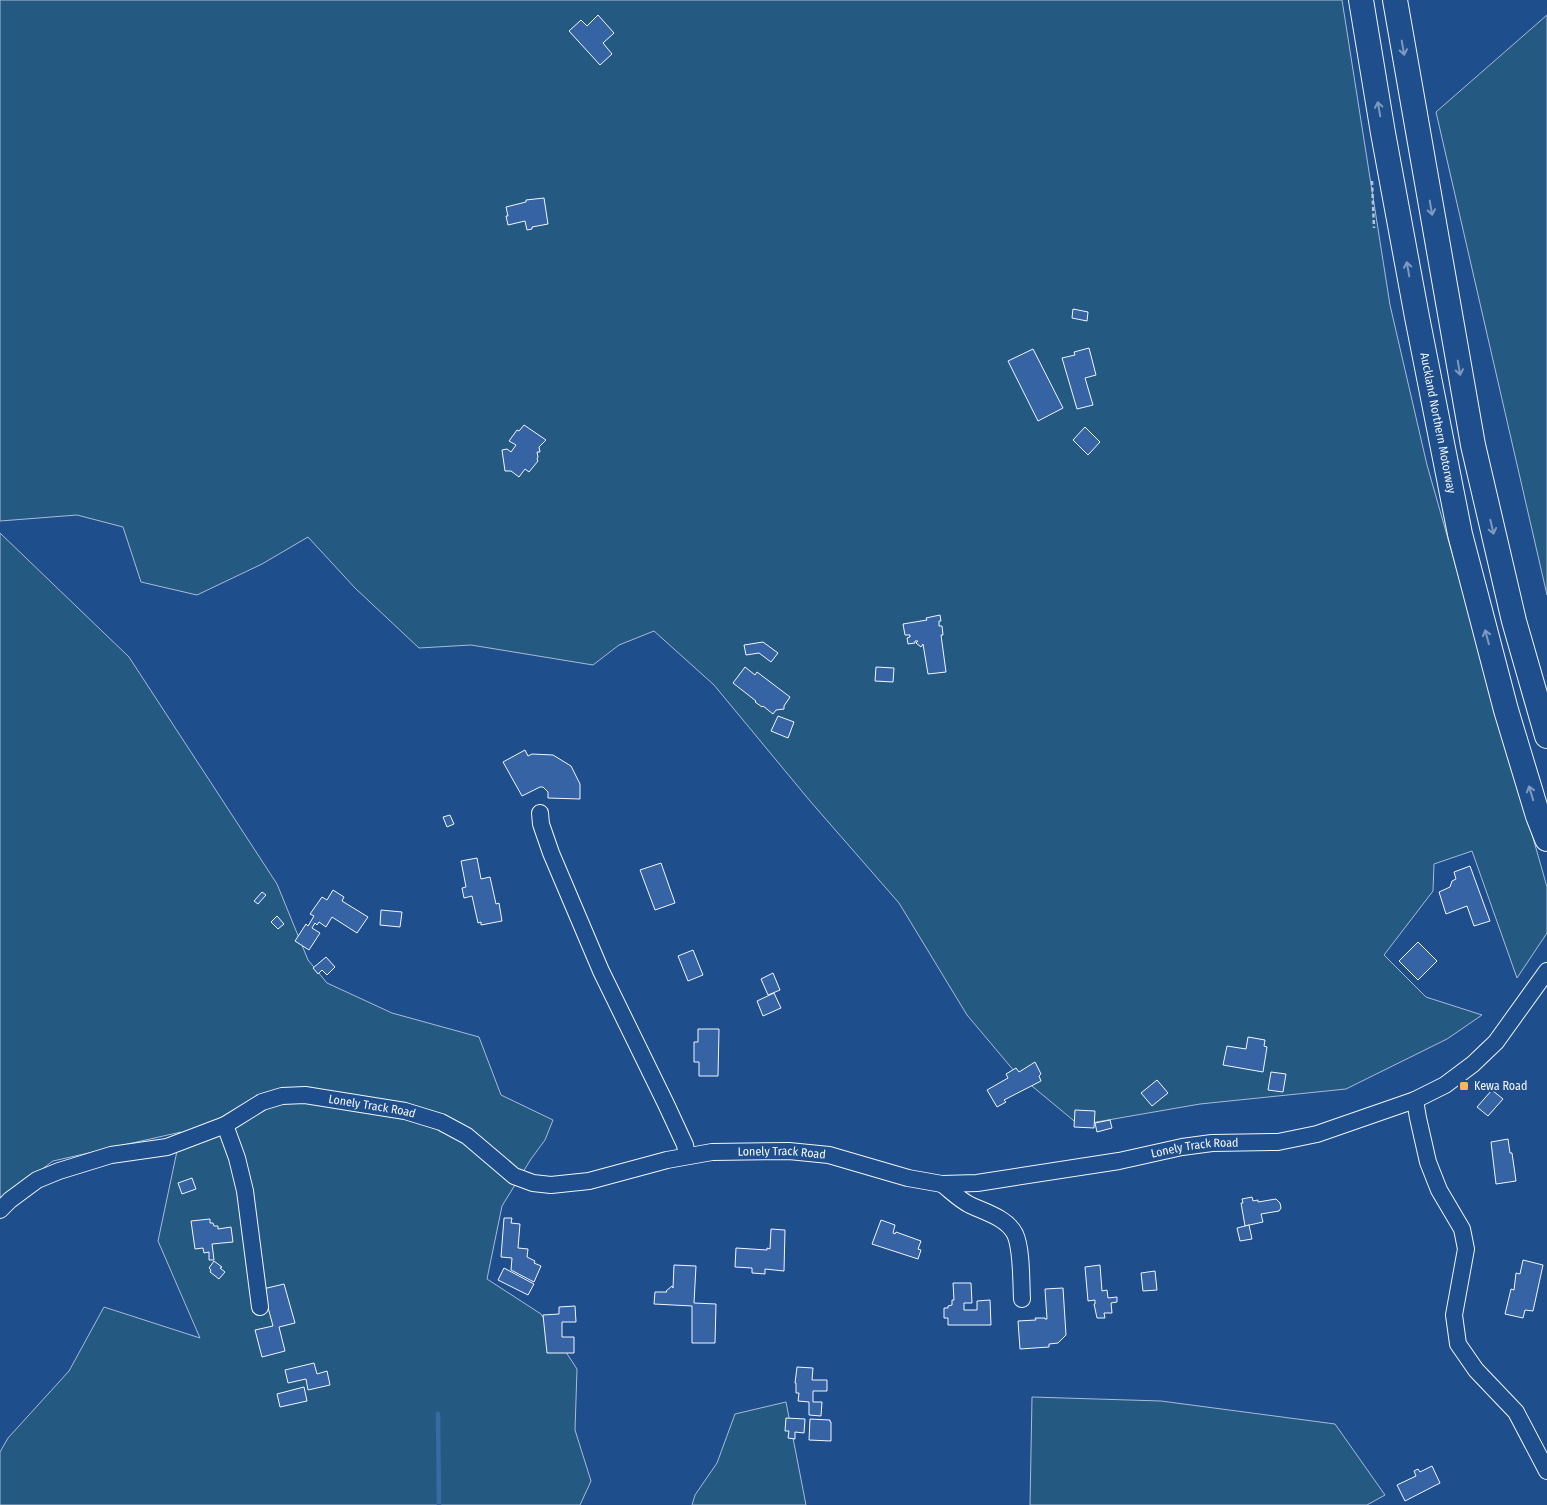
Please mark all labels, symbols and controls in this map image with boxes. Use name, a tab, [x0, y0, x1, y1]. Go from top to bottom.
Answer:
one-way arrow	[1398, 40, 1408, 56]
one-way arrow	[1374, 102, 1384, 118]
one-way arrow	[1427, 200, 1437, 216]
one-way arrow	[1403, 261, 1413, 277]
street label: Auckland Northern Motorway	[1417, 351, 1459, 495]
one-way arrow	[1455, 360, 1465, 376]
one-way arrow	[1488, 519, 1497, 535]
one-way arrow	[1482, 629, 1491, 645]
one-way arrow	[1526, 785, 1536, 801]
place label: Kewa Road	[1474, 1079, 1527, 1093]
marker: Kewa Road	[1458, 1080, 1470, 1092]
street label: Lonely Track Road	[327, 1092, 417, 1121]
street label: Lonely Track Road	[1150, 1136, 1239, 1161]
street label: Lonely Track Road	[738, 1144, 826, 1162]

